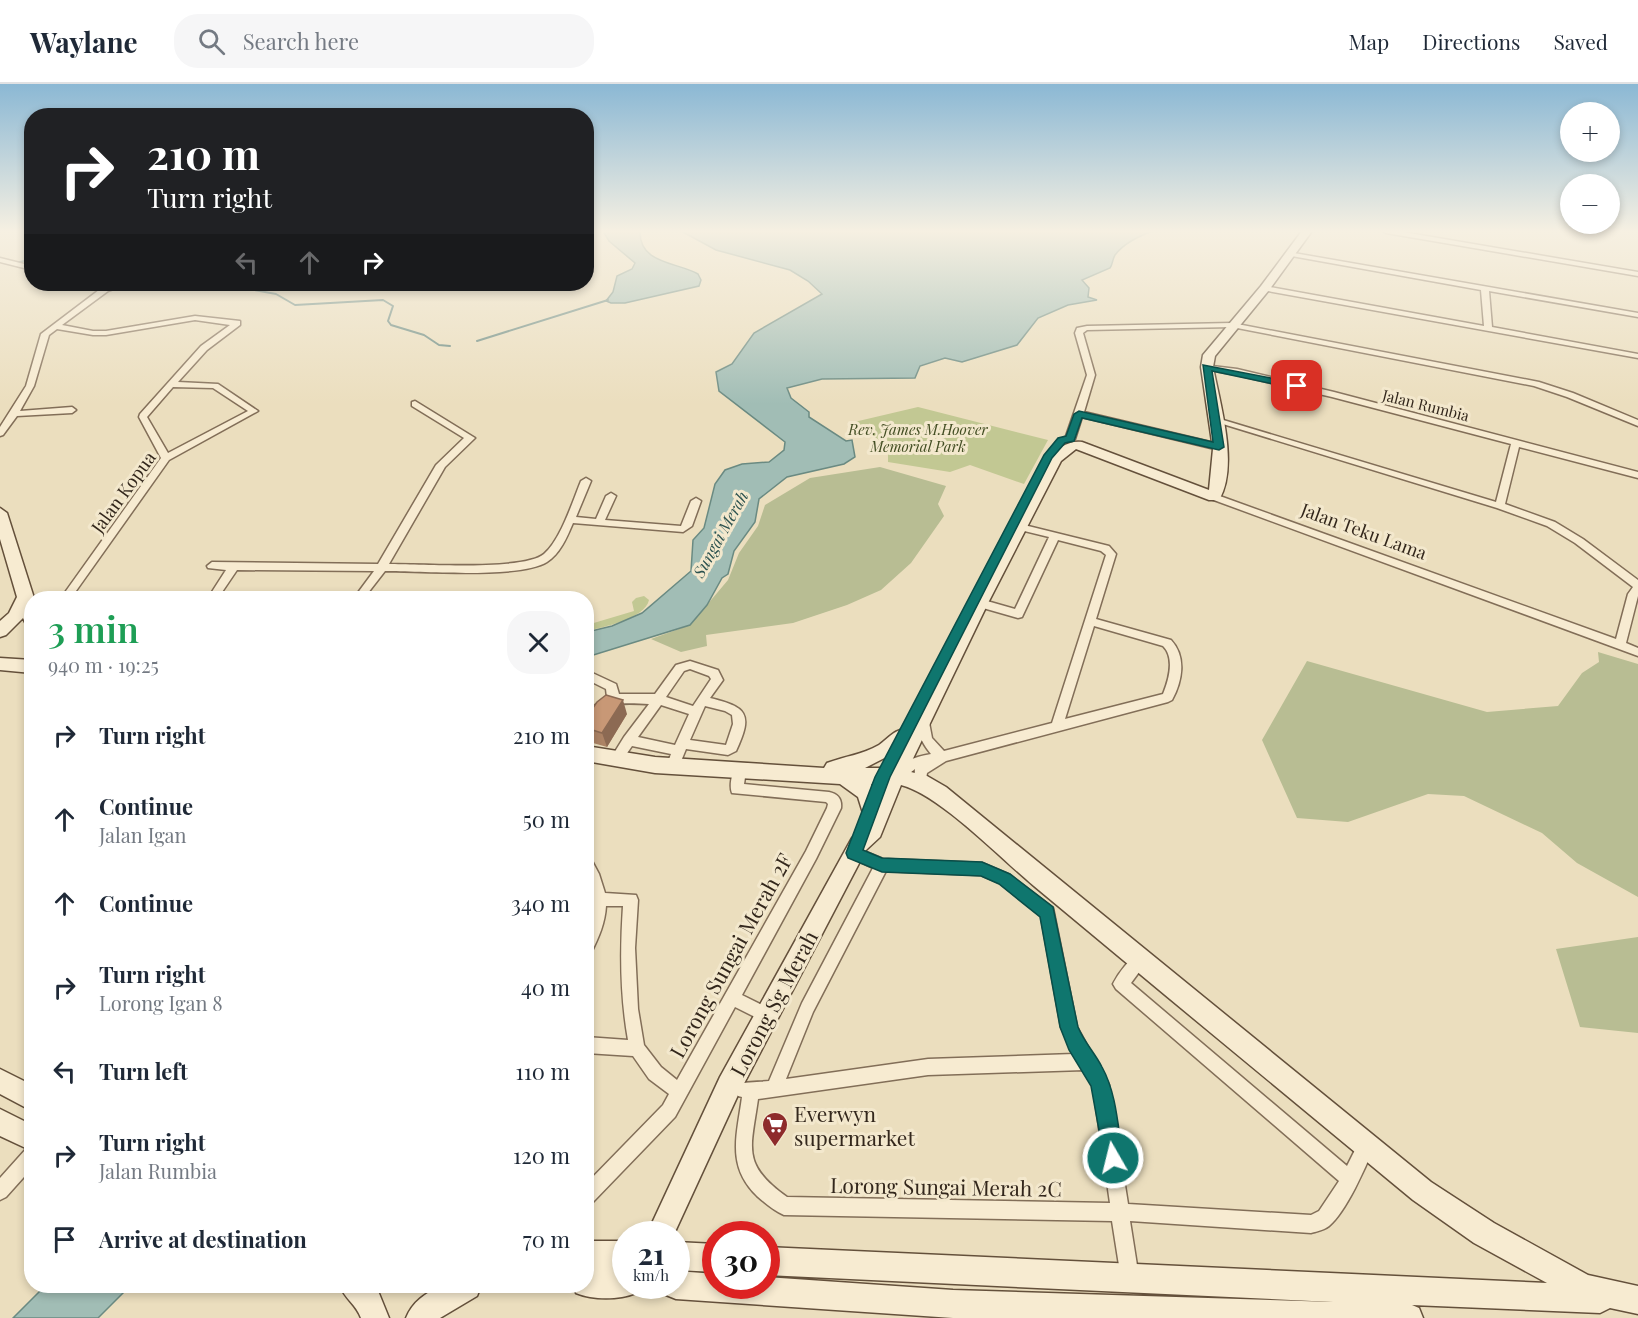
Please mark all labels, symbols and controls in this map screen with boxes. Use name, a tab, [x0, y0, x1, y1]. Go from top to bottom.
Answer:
search box	[174, 14, 594, 68]
text: Waylane	[30, 23, 138, 60]
icon: search	[195, 25, 228, 58]
text: Search here	[243, 26, 359, 56]
text: Map	[1348, 27, 1389, 55]
text: Directions	[1422, 27, 1520, 55]
text: Saved	[1553, 27, 1608, 55]
map controls	[1560, 102, 1620, 234]
button: +	[1560, 102, 1620, 162]
text: 210 m	[147, 125, 260, 181]
icon: right	[48, 132, 126, 210]
button: −	[1560, 174, 1620, 234]
text: Turn right	[147, 179, 272, 215]
icon: left	[230, 246, 263, 279]
icon: ahead	[293, 246, 326, 279]
icon: right	[356, 246, 389, 279]
pin	[1271, 360, 1322, 411]
icon: arrive	[1280, 369, 1313, 402]
street label: Jalan Rumbia	[1380, 384, 1472, 426]
park label: Rev. James M.Hoover Memorial Park	[847, 419, 988, 456]
street label: Jalan Kopua	[85, 446, 161, 538]
water label: Sungai Merah	[687, 487, 752, 582]
street label: Jalan Teku Lama	[1297, 497, 1430, 565]
text: 3 min	[48, 604, 139, 652]
button: close	[507, 611, 570, 674]
text: 940 m · 19:25	[48, 651, 159, 678]
icon: right	[48, 719, 81, 752]
text: Turn right	[99, 720, 205, 750]
text: 210 m	[513, 720, 570, 750]
text: Continue	[99, 791, 193, 821]
icon: ahead	[48, 803, 81, 836]
text: 50 m	[523, 804, 570, 834]
text: Jalan Igan	[99, 821, 187, 848]
street label: Lorong Sungai Merah 2F	[662, 848, 798, 1062]
icon: ahead	[48, 887, 81, 920]
text: Continue	[99, 888, 193, 918]
text: 340 m	[511, 888, 570, 918]
street label: Lorong Sg Merah	[723, 925, 824, 1081]
text: Turn right	[99, 959, 205, 989]
icon: right	[48, 971, 81, 1004]
text: 40 m	[521, 972, 570, 1002]
text: Lorong Igan 8	[99, 989, 223, 1016]
icon: left	[48, 1055, 81, 1088]
text: Turn left	[99, 1056, 188, 1086]
text: 110 m	[516, 1056, 570, 1086]
place label: Everwyn supermarket	[794, 1099, 915, 1151]
supermarket icon: Everwyn supermarket	[760, 1110, 790, 1148]
position arrow	[1081, 1126, 1145, 1190]
text: Turn right	[99, 1127, 205, 1157]
icon: right	[48, 1139, 81, 1172]
text: 120 m	[513, 1140, 570, 1170]
text: Jalan Rumbia	[99, 1157, 217, 1184]
street label: Lorong Sungai Merah 2C	[830, 1170, 1062, 1202]
speed limit sign: 30	[702, 1221, 780, 1299]
icon: arrive	[48, 1223, 81, 1256]
text: Arrive at destination	[99, 1224, 307, 1254]
text: 70 m	[523, 1224, 570, 1254]
text: 21	[637, 1233, 665, 1273]
text: km/h	[633, 1265, 669, 1285]

